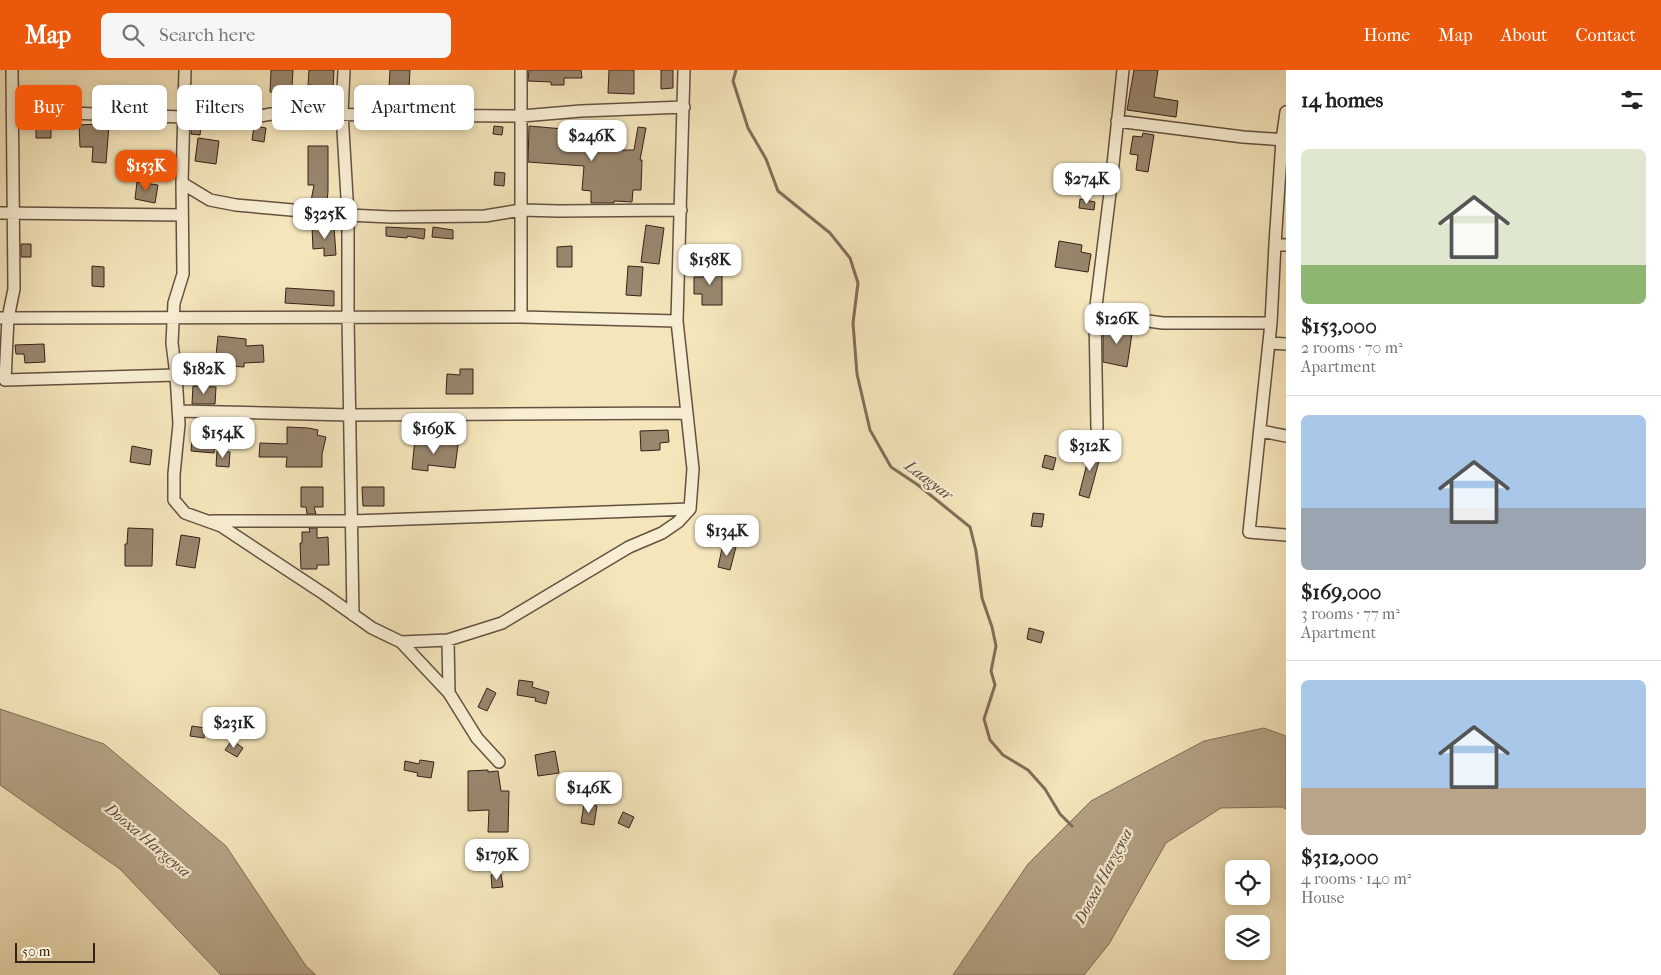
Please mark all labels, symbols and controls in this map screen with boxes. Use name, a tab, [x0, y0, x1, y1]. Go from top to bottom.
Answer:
search box	[101, 13, 451, 58]
text: Map	[25, 21, 71, 49]
icon: search	[119, 21, 147, 49]
text: Search here	[159, 24, 255, 46]
text: Home	[1363, 25, 1410, 46]
text: Map	[1438, 25, 1473, 46]
text: About	[1501, 25, 1547, 46]
text: Contact	[1575, 25, 1636, 46]
chip: Buy	[15, 85, 82, 130]
chip: Rent	[92, 85, 167, 130]
chip: Filters	[177, 85, 262, 130]
chip: New	[272, 85, 344, 130]
chip: Apartment	[354, 85, 474, 130]
icon: filters	[1618, 86, 1646, 114]
text: 14 homes	[1301, 88, 1383, 112]
pin: $246K	[557, 119, 627, 162]
text: $246K	[569, 126, 615, 145]
pin: $153K	[111, 150, 181, 192]
text: $153K	[126, 156, 166, 175]
pin: $274K	[1052, 162, 1122, 205]
text: $274K	[1064, 169, 1110, 188]
icon: home	[1429, 182, 1519, 272]
pin: $325K	[290, 198, 360, 240]
text: $325K	[304, 204, 346, 223]
pin: $158K	[675, 244, 745, 286]
text: $158K	[689, 250, 731, 269]
pin: $126K	[1082, 302, 1152, 345]
text: $126K	[1095, 309, 1139, 328]
text: $153,000	[1301, 314, 1377, 338]
text: 2 rooms · 70 m²	[1301, 338, 1403, 357]
pin: $182K	[169, 352, 239, 395]
text: Apartment	[1301, 357, 1376, 376]
text: $182K	[183, 359, 225, 378]
pin: $169K	[399, 412, 469, 455]
pin: $154K	[188, 416, 258, 459]
text: $169K	[412, 419, 456, 438]
text: $154K	[202, 423, 244, 442]
pin: $312K	[1055, 430, 1125, 472]
text: $312K	[1070, 436, 1110, 455]
icon: home	[1429, 447, 1519, 537]
water label: Laagyar	[900, 455, 958, 505]
pin: $134K	[692, 514, 762, 557]
text: $134K	[706, 521, 748, 540]
text: $169,000	[1301, 580, 1381, 604]
text: 3 rooms · 77 m²	[1301, 604, 1400, 623]
text: Apartment	[1301, 623, 1376, 642]
pin: $231K	[199, 706, 269, 749]
icon: home	[1429, 712, 1519, 802]
text: $231K	[214, 713, 254, 732]
pin: $146K	[554, 772, 624, 814]
text: $146K	[567, 778, 611, 797]
water label: Dooxa Hargeysa	[101, 798, 194, 881]
water label: Dooxa Hargeysa	[1069, 825, 1136, 928]
pin: $179K	[462, 838, 532, 881]
text: $179K	[476, 845, 518, 864]
text: $312,000	[1301, 845, 1379, 869]
map controls	[1225, 860, 1270, 960]
button: locate	[1225, 860, 1270, 905]
text: 4 rooms · 140 m²	[1301, 869, 1411, 888]
text: House	[1301, 888, 1344, 907]
button: layers	[1225, 915, 1270, 960]
scale bar	[15, 940, 95, 963]
text: 50 m	[22, 943, 50, 960]

